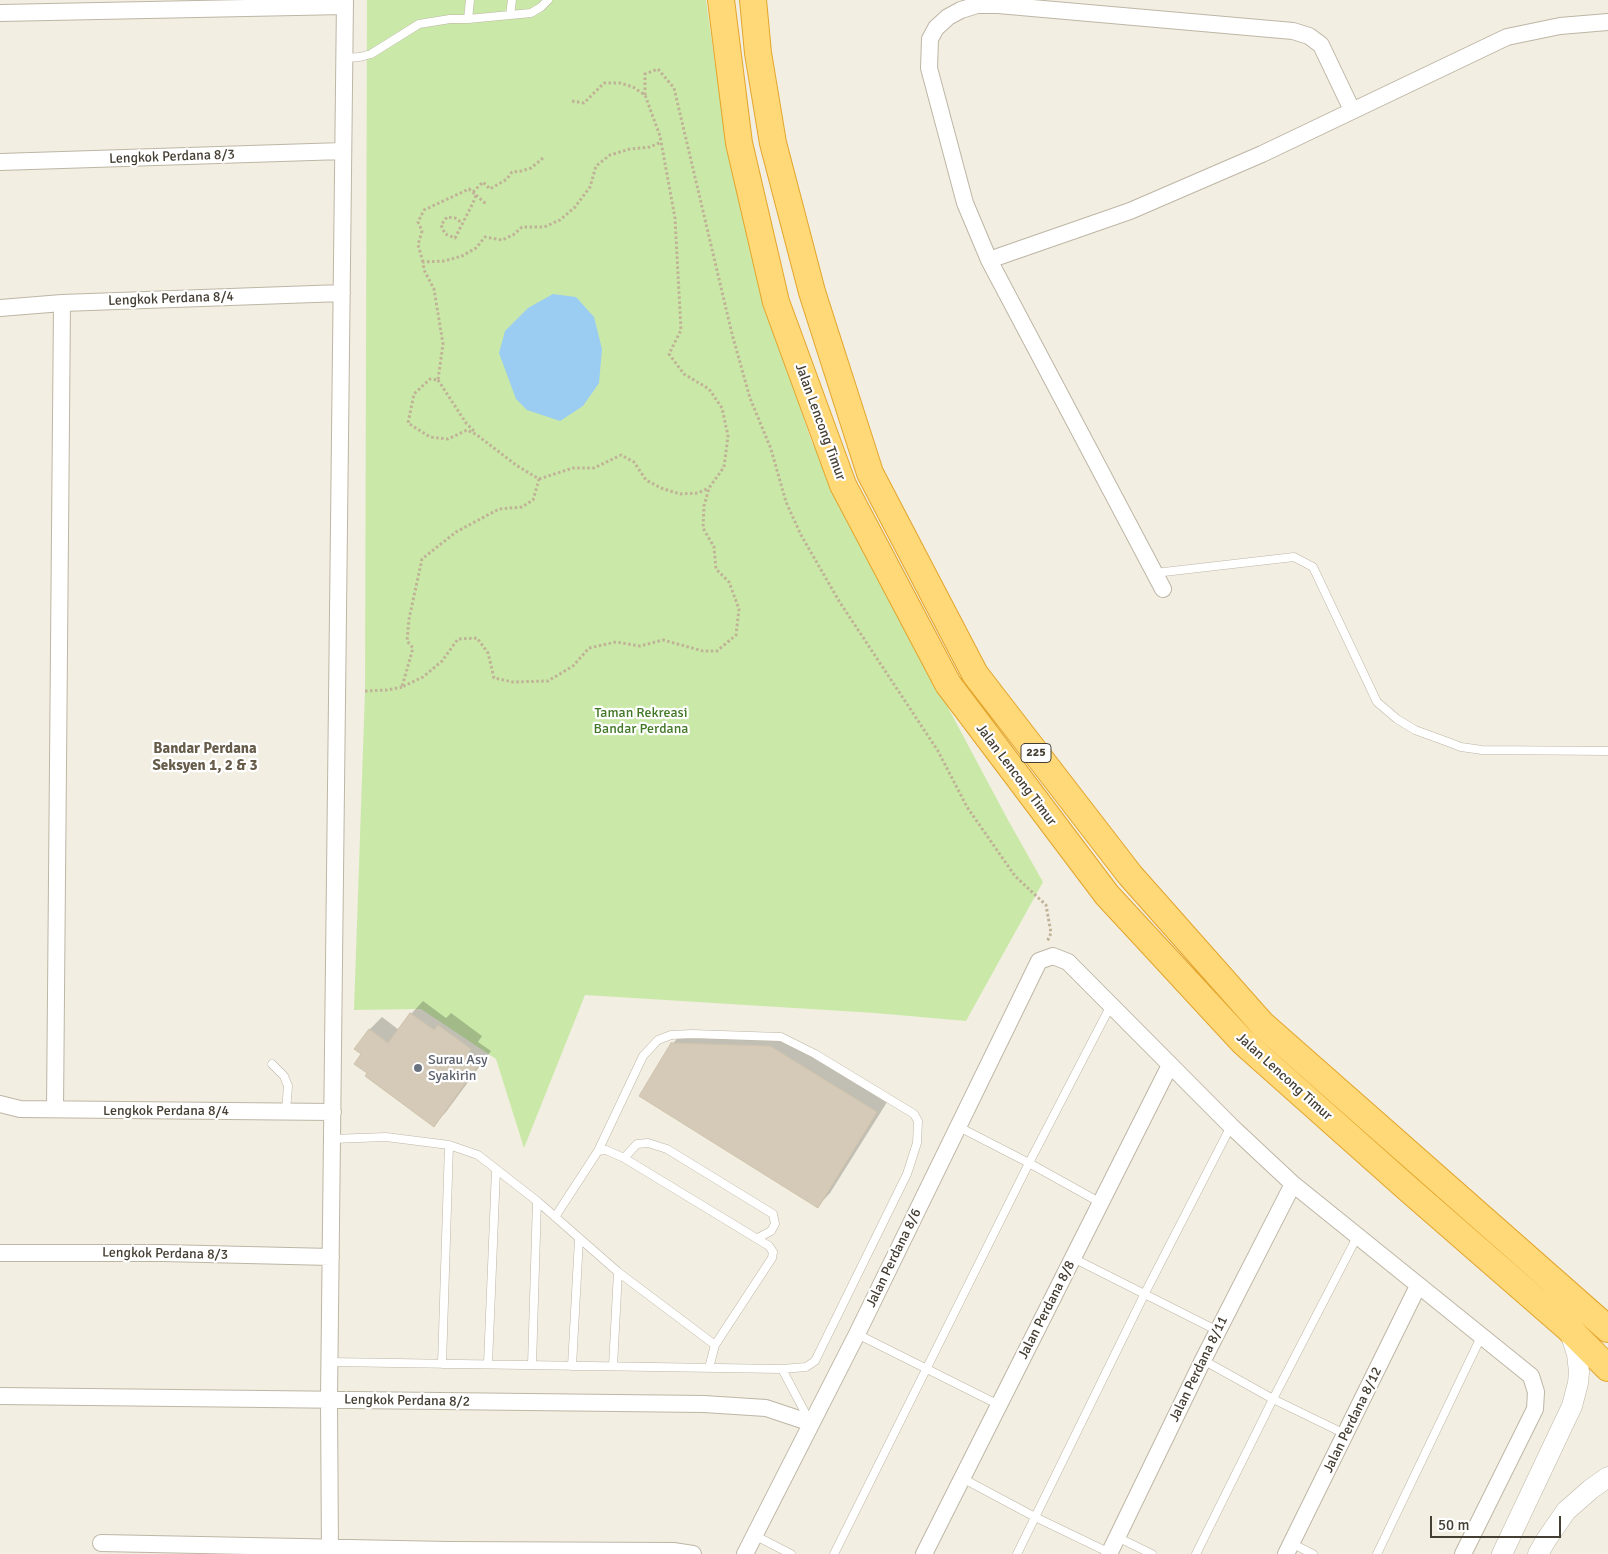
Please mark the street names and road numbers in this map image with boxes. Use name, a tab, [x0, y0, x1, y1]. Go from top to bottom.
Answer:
street label: Lengkok Perdana 8/3	[109, 146, 235, 168]
street label: Lengkok Perdana 8/4	[108, 288, 234, 310]
street label: Jalan Lencong Timur	[791, 361, 849, 483]
street label: Jalan Lencong Timur	[972, 721, 1060, 829]
road number: 225	[1021, 744, 1051, 762]
street label: Jalan Lencong Timur	[1233, 1030, 1335, 1124]
street label: Lengkok Perdana 8/4	[103, 1103, 229, 1119]
street label: Jalan Perdana 8/6	[863, 1206, 925, 1310]
street label: Lengkok Perdana 8/3	[102, 1245, 228, 1263]
street label: Jalan Perdana 8/8	[1015, 1258, 1079, 1362]
street label: Jalan Perdana 8/11	[1166, 1313, 1232, 1425]
street label: Jalan Perdana 8/12	[1320, 1364, 1386, 1476]
street label: Lengkok Perdana 8/2	[344, 1392, 470, 1410]

